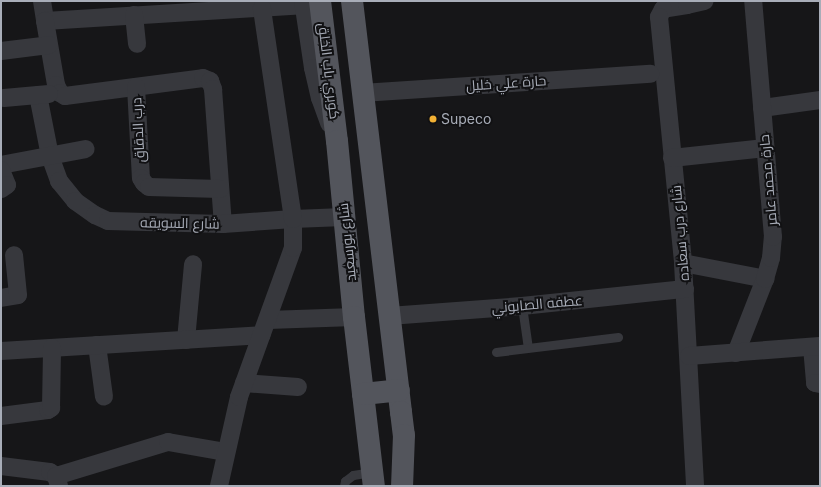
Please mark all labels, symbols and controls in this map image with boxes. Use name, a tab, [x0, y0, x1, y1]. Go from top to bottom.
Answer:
street label: كوبري باب الخلق	[315, 22, 343, 120]
street label: حارة علي خليل	[465, 72, 547, 94]
street label: درب الدقاق	[128, 97, 148, 163]
place label: Supeco	[441, 111, 491, 127]
marker: Supeco	[428, 114, 438, 124]
street label: حارة محمد عامر	[756, 134, 780, 226]
street label: شارع درب سعاده	[667, 184, 693, 282]
street label: شارع بورسعيد	[335, 202, 359, 282]
street label: شارع السويقه	[140, 214, 220, 232]
street label: عطفه الصابوني	[491, 292, 583, 316]

